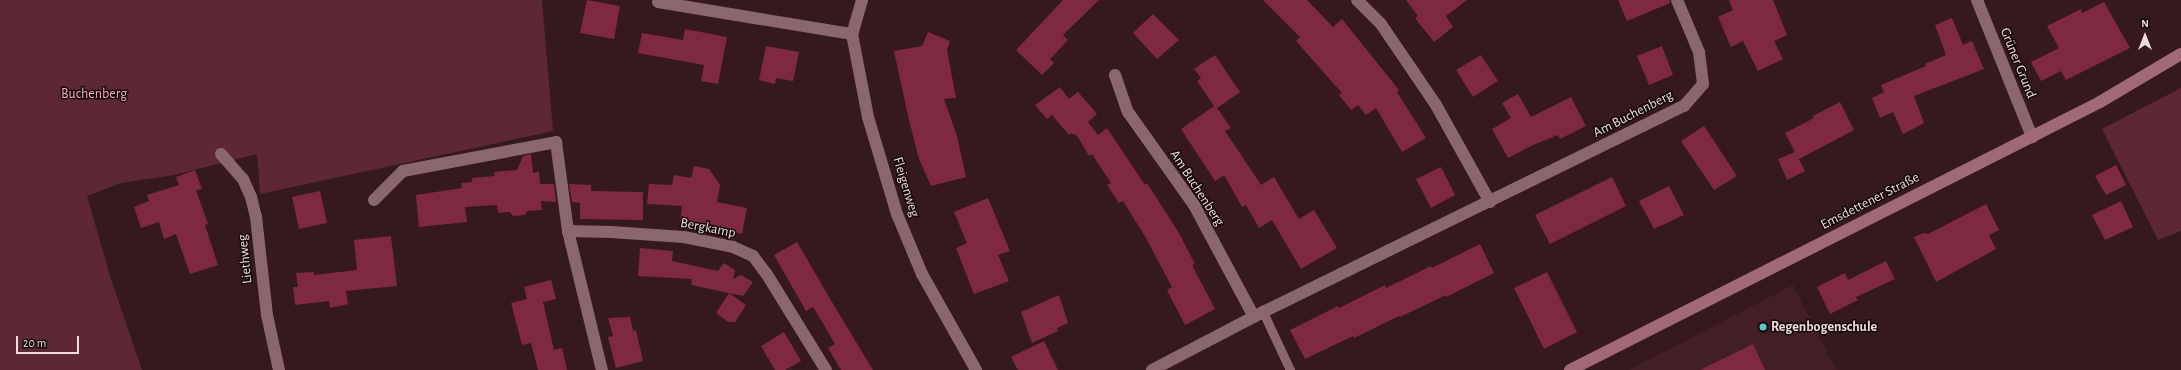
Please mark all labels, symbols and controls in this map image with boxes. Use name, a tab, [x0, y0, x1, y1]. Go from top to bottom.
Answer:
north arrow	[2125, 16, 2165, 56]
text: N	[2141, 18, 2149, 29]
street label: Grüner Grund	[1996, 25, 2040, 101]
park label: Buchenberg	[61, 86, 127, 102]
street label: Am Buchenberg	[1590, 87, 1676, 141]
street label: Am Buchenberg	[1166, 147, 1228, 229]
street label: Fleigenweg	[889, 155, 923, 219]
street label: Emsdettener Straße	[1818, 169, 1922, 233]
street label: Bergkamp	[679, 214, 737, 242]
street label: Liethweg	[234, 233, 256, 285]
place label: Regenbogenschule	[1771, 319, 1877, 335]
marker: Regenbogenschule	[1758, 322, 1768, 332]
scale bar	[18, 328, 81, 354]
text: 20 m	[23, 337, 46, 349]

